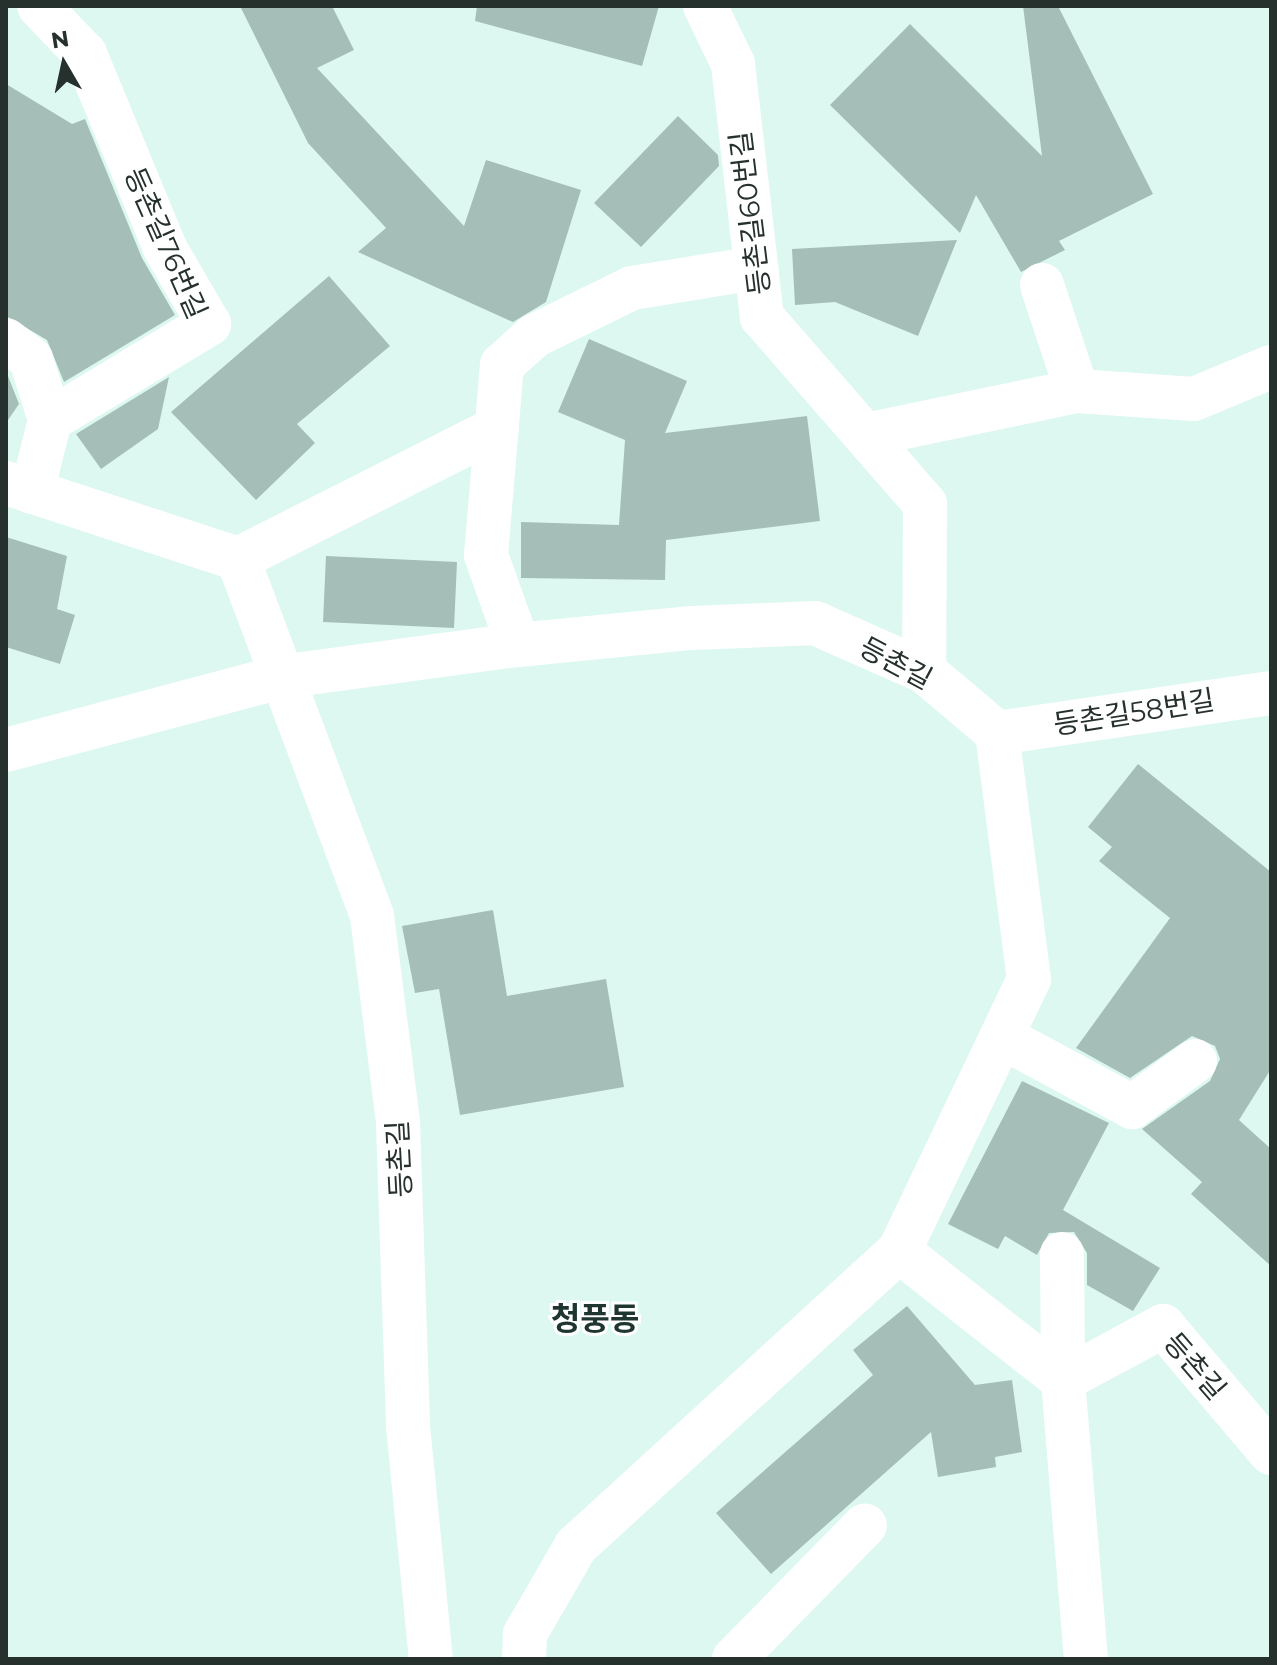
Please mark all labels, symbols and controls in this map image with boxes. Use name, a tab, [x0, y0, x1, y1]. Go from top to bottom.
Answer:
north arrow	[24, 24, 104, 104]
text: N	[49, 25, 71, 55]
street label: 등촌길60번길	[723, 129, 777, 297]
street label: 등촌길76번길	[118, 162, 214, 324]
street label: 등촌길	[854, 630, 938, 696]
street label: 등촌길58번길	[1051, 683, 1217, 741]
street label: 등촌길	[380, 1120, 418, 1198]
district label: 청풍동	[551, 1300, 639, 1338]
street label: 등촌길	[1157, 1326, 1233, 1406]

